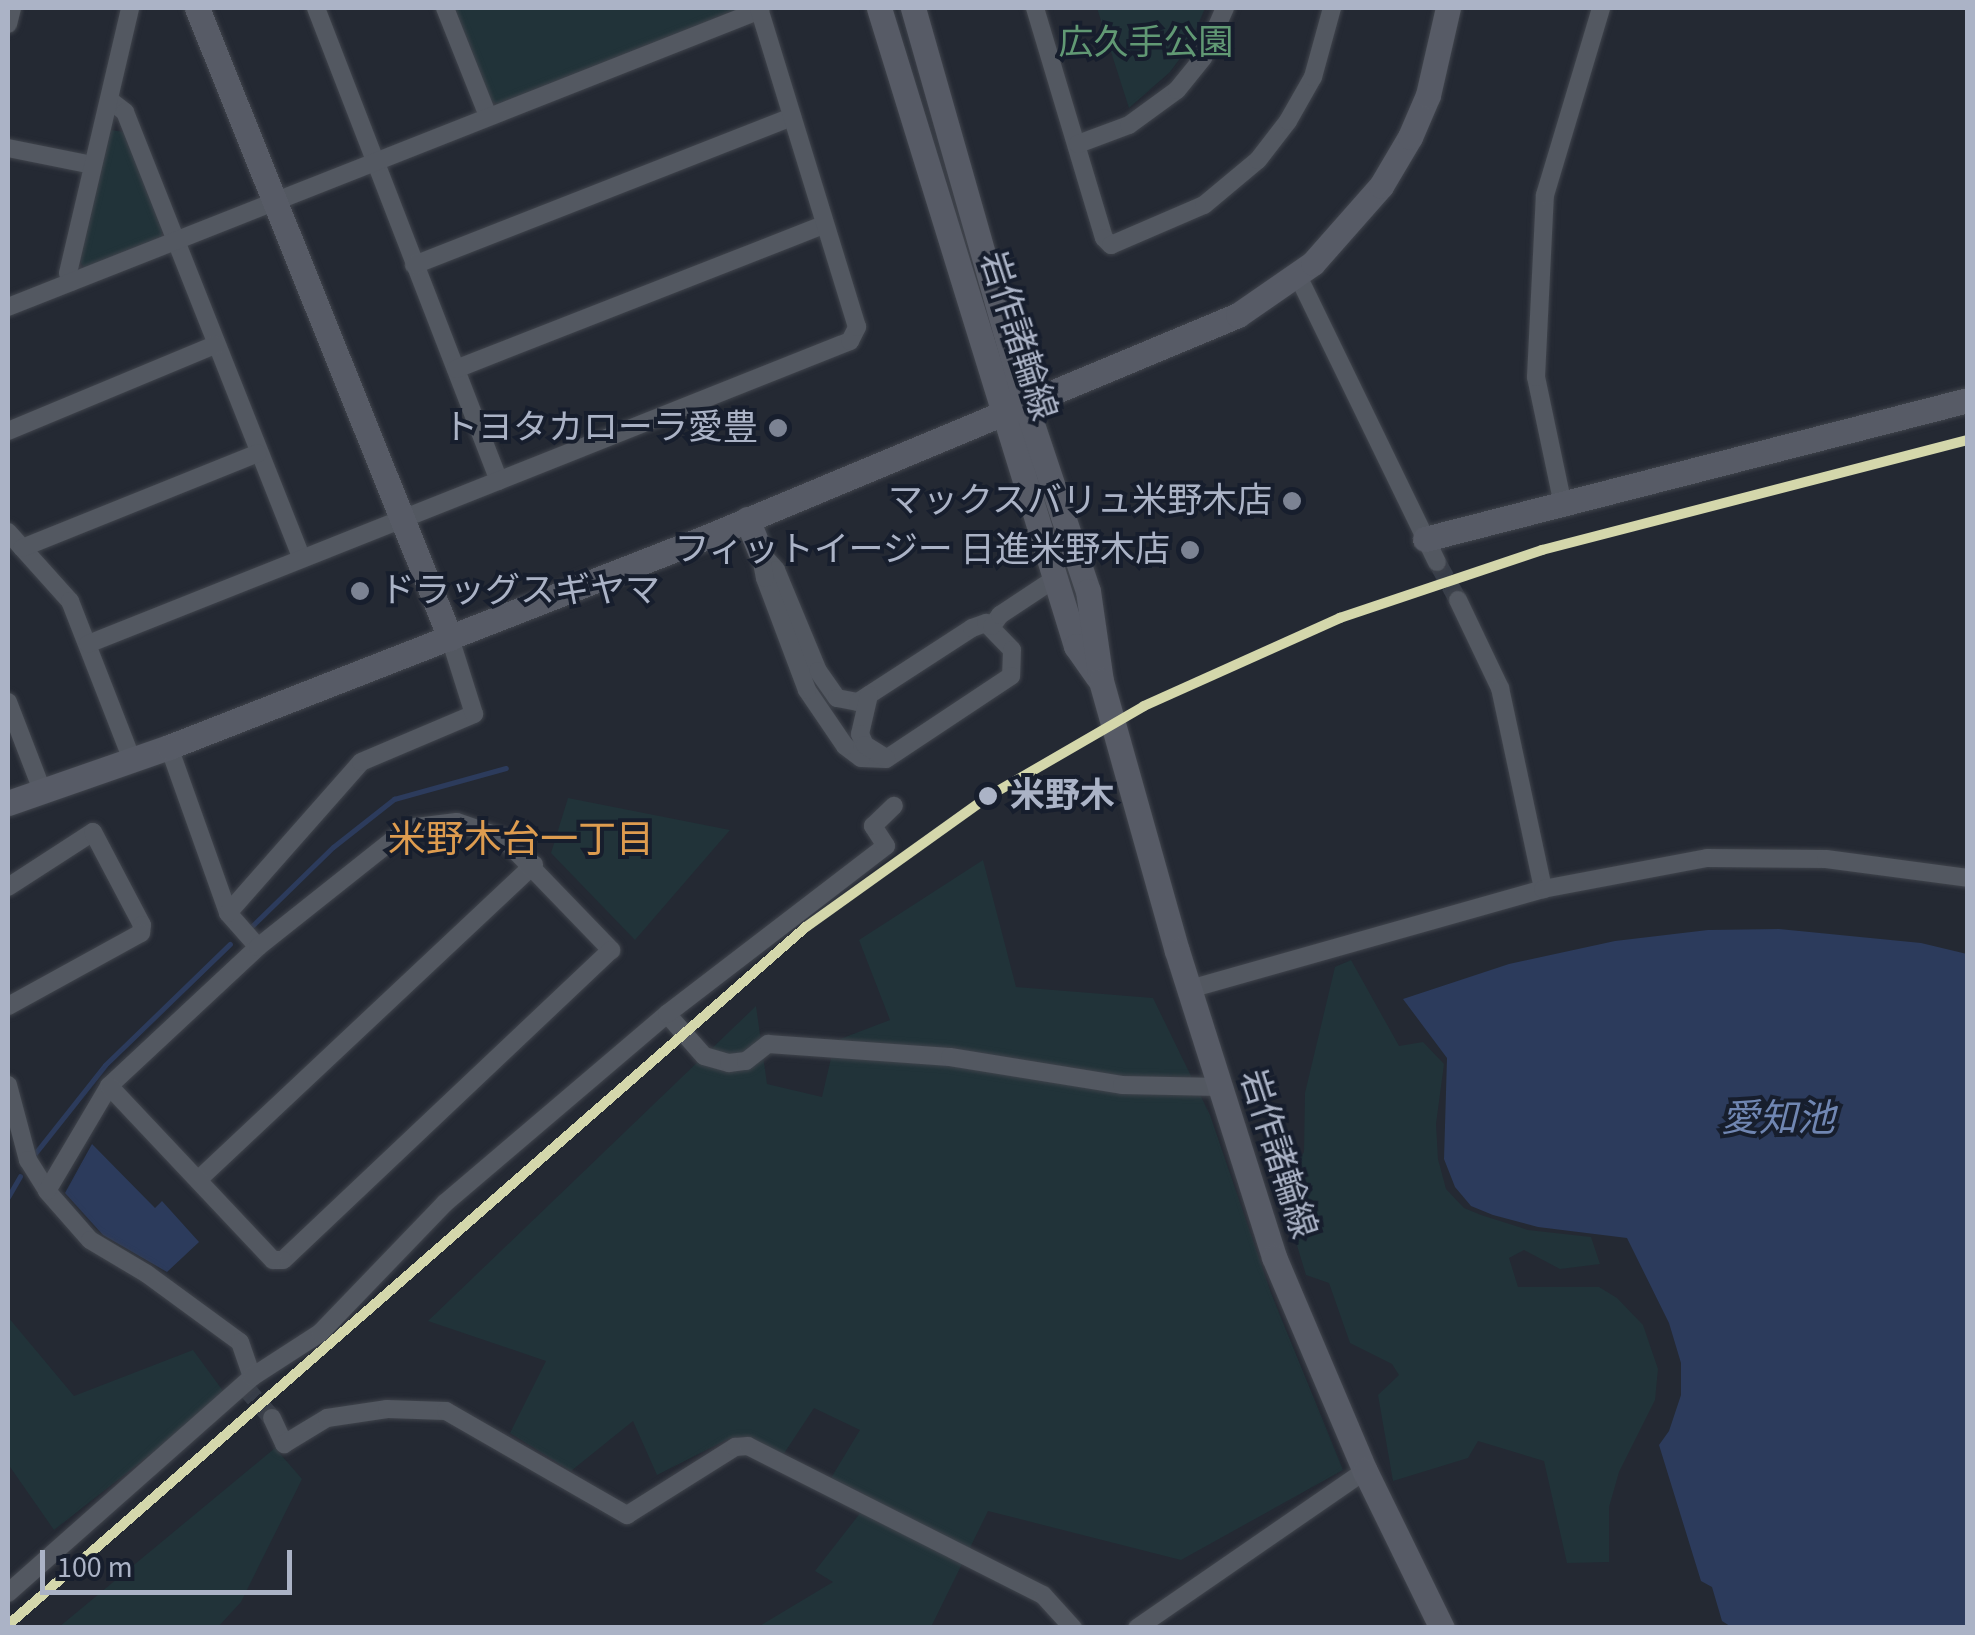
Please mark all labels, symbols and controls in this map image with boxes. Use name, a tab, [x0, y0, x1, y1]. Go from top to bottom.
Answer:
park label: 広久手公園	[1059, 22, 1233, 64]
street label: 岩作諸輪線	[971, 246, 1065, 426]
place label: トヨタカローラ愛豊	[443, 407, 758, 449]
marker: トヨタカローラ愛豊	[767, 417, 789, 439]
place label: マックスバリュ米野木店	[887, 480, 1272, 522]
marker: マックスバリュ米野木店	[1281, 490, 1303, 512]
place label: フィットイージー 日進米野木店	[673, 529, 1170, 571]
marker: フィットイージー 日進米野木店	[1179, 539, 1201, 561]
place label: ドラッグスギヤマ	[380, 570, 660, 612]
marker: ドラッグスギヤマ	[349, 580, 371, 602]
place label: 米野木	[1010, 775, 1115, 817]
marker: 米野木	[975, 783, 1001, 809]
district label: 米野木台一丁目	[388, 818, 654, 864]
street label: 岩作諸輪線	[1231, 1064, 1325, 1244]
water label: 愛知池	[1721, 1097, 1835, 1143]
scale bar	[45, 1530, 298, 1592]
text: 100 m	[57, 1546, 133, 1589]

